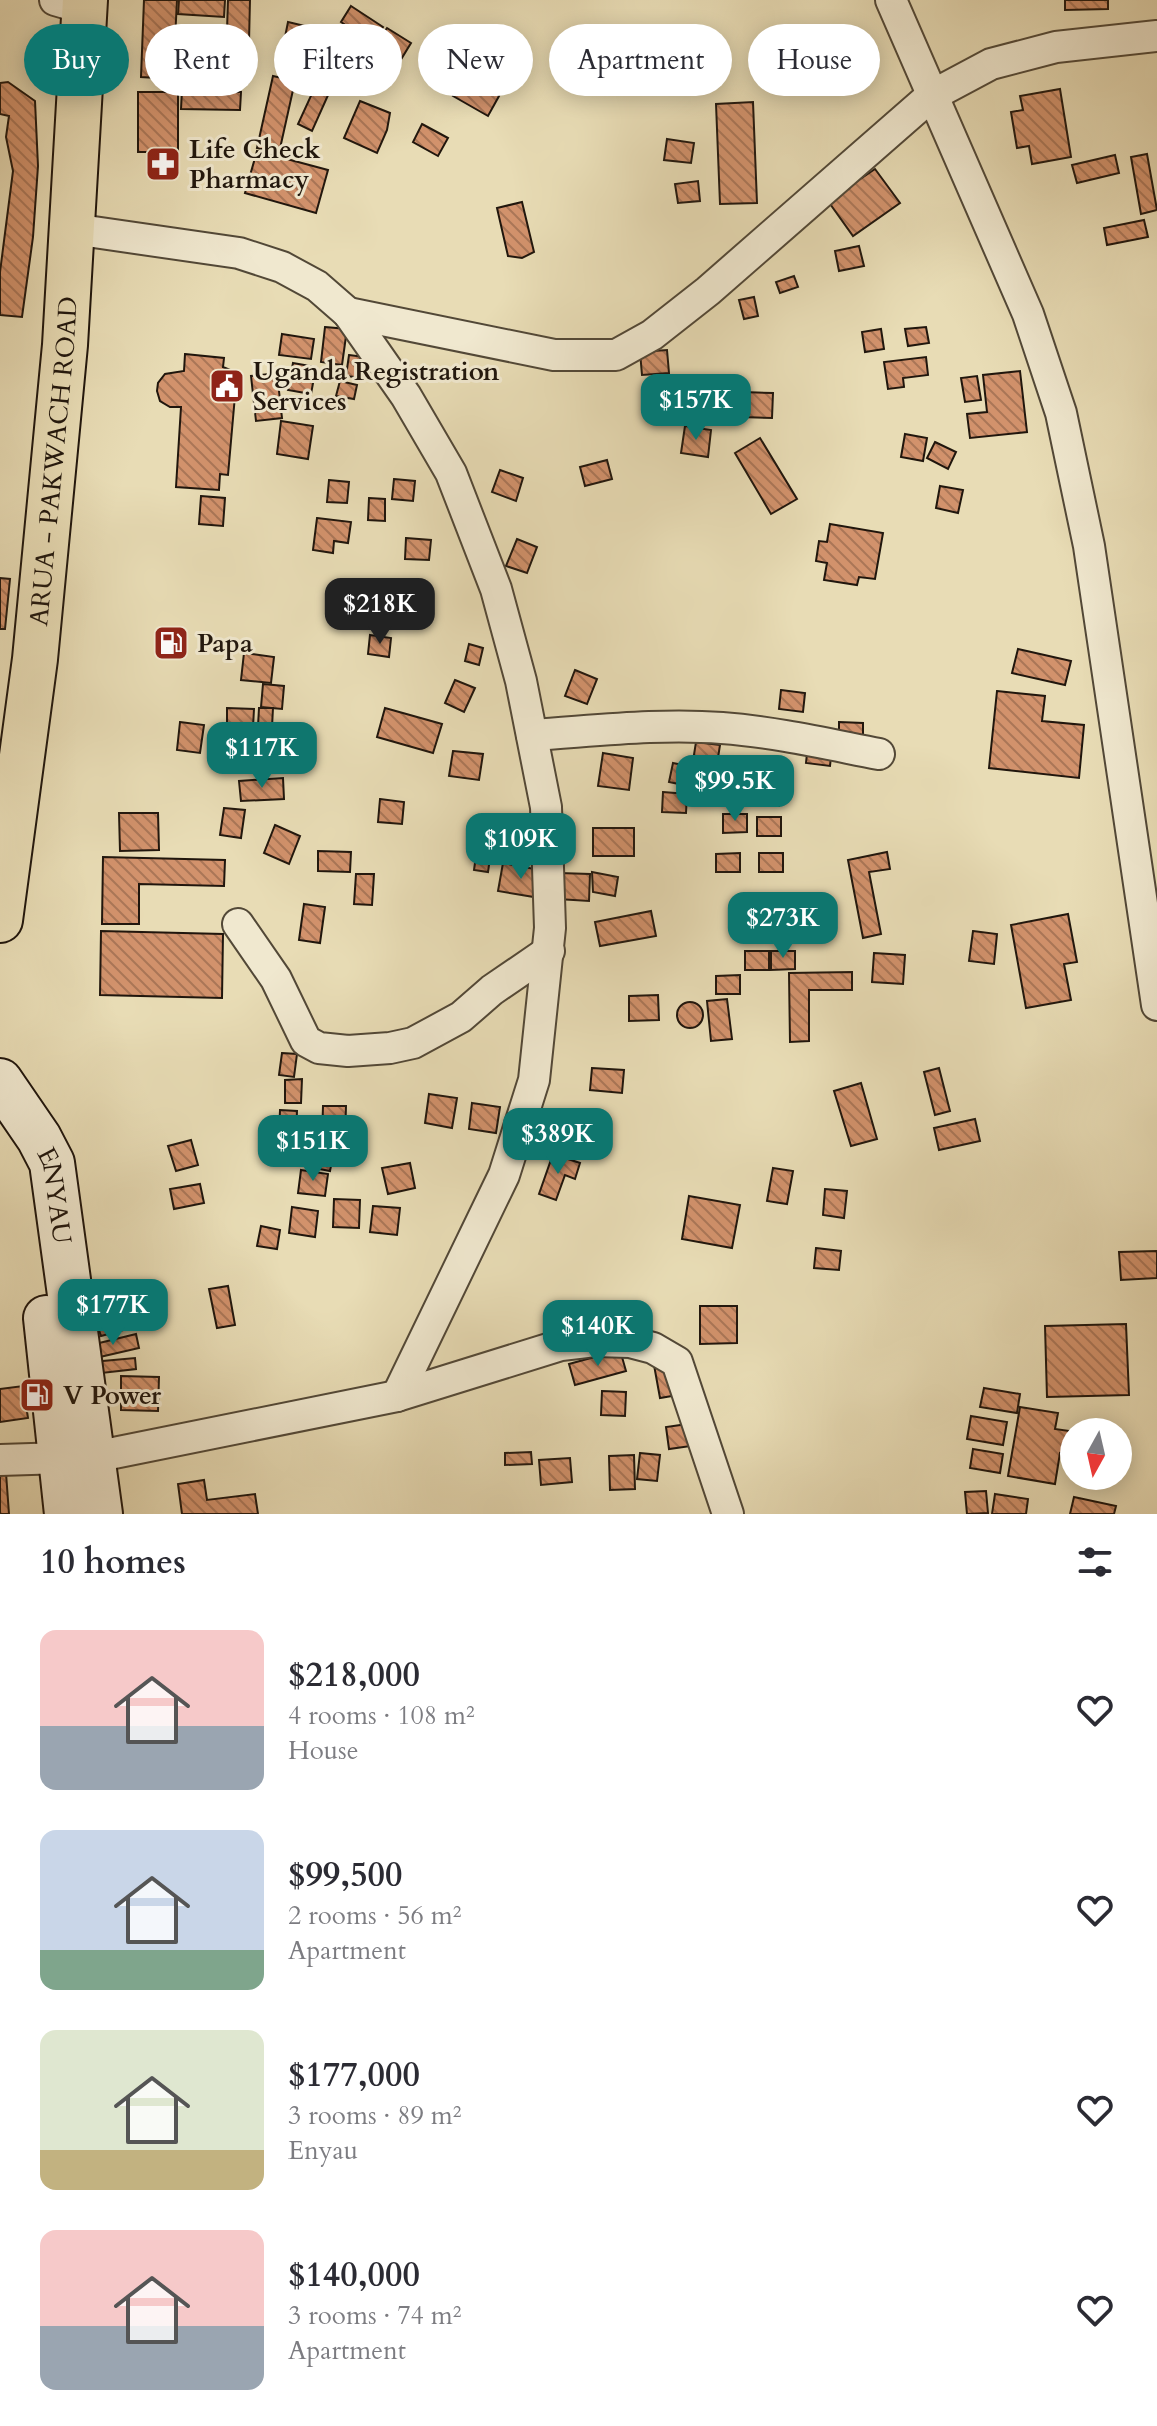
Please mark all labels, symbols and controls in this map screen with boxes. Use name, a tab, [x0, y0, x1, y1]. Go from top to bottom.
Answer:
chip: Buy	[24, 24, 129, 96]
chip: Rent	[145, 24, 258, 96]
chip: Filters	[274, 24, 402, 96]
chip: New	[418, 24, 533, 96]
chip: Apartment	[549, 24, 732, 96]
chip: House	[748, 24, 880, 96]
place label: Life Check Pharmacy	[189, 132, 321, 197]
pharmacy icon: Life Check Pharmacy	[144, 145, 182, 183]
street label: ARUA - PAKWACH ROAD	[21, 295, 86, 628]
place label: Uganda Registration Services	[253, 354, 500, 419]
public building icon: Uganda Registration Services	[208, 367, 246, 405]
pin: $157K	[640, 374, 752, 442]
text: $157K	[659, 382, 733, 417]
pin: $218K	[324, 578, 436, 646]
text: $218K	[343, 586, 417, 621]
fuel station icon: Papa	[152, 624, 190, 662]
place label: Papa	[197, 626, 253, 661]
pin: $117K	[206, 722, 318, 790]
text: $117K	[225, 730, 299, 765]
pin: $99.5K	[670, 755, 800, 823]
text: $99.5K	[694, 763, 776, 798]
pin: $109K	[465, 813, 577, 881]
text: $109K	[484, 821, 558, 856]
pin: $273K	[727, 892, 839, 960]
text: $273K	[746, 900, 820, 935]
pin: $389K	[502, 1108, 614, 1176]
pin: $151K	[257, 1115, 369, 1183]
text: $389K	[521, 1116, 595, 1151]
text: $151K	[276, 1123, 350, 1158]
street label: ENYAU	[29, 1141, 80, 1246]
pin: $177K	[57, 1279, 169, 1347]
text: $177K	[76, 1287, 150, 1322]
pin: $140K	[542, 1300, 654, 1368]
text: $140K	[561, 1308, 635, 1343]
fuel station icon: V Power	[18, 1376, 56, 1414]
place label: V Power	[63, 1378, 162, 1413]
north arrow	[1060, 1418, 1132, 1490]
map controls	[1060, 1418, 1132, 1490]
text: 10 homes	[40, 1539, 186, 1585]
icon: filters	[1073, 1540, 1117, 1584]
text: $218,000	[288, 1652, 420, 1698]
icon: home	[104, 1662, 200, 1758]
icon: heart	[1073, 1688, 1117, 1732]
text: 4 rooms · 108 m²	[288, 1698, 475, 1733]
text: House	[288, 1733, 359, 1768]
text: $99,500	[288, 1852, 402, 1898]
icon: home	[104, 1862, 200, 1958]
icon: heart	[1073, 1888, 1117, 1932]
text: 2 rooms · 56 m²	[288, 1898, 461, 1933]
text: Apartment	[288, 1933, 406, 1968]
text: $177,000	[288, 2052, 420, 2098]
icon: home	[104, 2062, 200, 2158]
icon: heart	[1073, 2088, 1117, 2132]
text: 3 rooms · 89 m²	[288, 2098, 461, 2133]
text: Enyau	[288, 2133, 358, 2168]
text: $140,000	[288, 2252, 420, 2298]
icon: home	[104, 2262, 200, 2358]
icon: heart	[1073, 2288, 1117, 2332]
text: 3 rooms · 74 m²	[288, 2298, 461, 2333]
text: Apartment	[288, 2333, 406, 2368]

